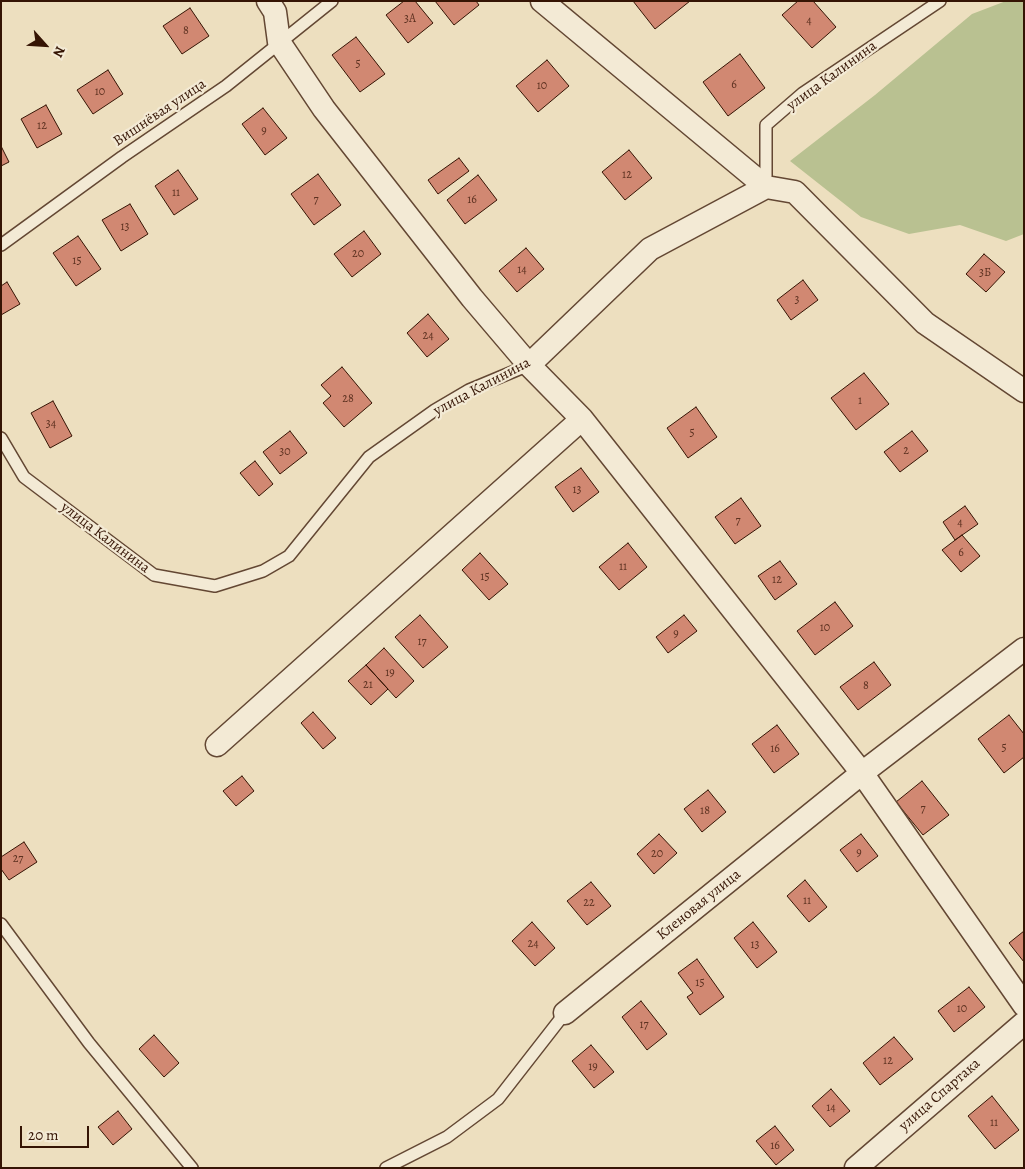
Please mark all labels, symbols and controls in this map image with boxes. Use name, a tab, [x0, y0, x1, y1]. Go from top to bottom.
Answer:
house number: 3А	[404, 12, 416, 26]
house number: 4	[806, 14, 812, 28]
north arrow	[20, 20, 70, 70]
house number: 8	[183, 24, 189, 38]
street label: улица Калинина	[783, 37, 881, 115]
text: N	[48, 43, 70, 61]
house number: 5	[355, 57, 361, 71]
street label: Вишнёвая улица	[110, 75, 210, 151]
house number: 6	[731, 78, 737, 92]
house number: 10	[537, 79, 547, 93]
house number: 10	[95, 85, 105, 99]
house number: 12	[37, 119, 47, 133]
house number: 9	[261, 124, 267, 138]
house number: 12	[622, 168, 632, 182]
house number: 11	[172, 186, 180, 200]
house number: 7	[313, 193, 319, 207]
house number: 16	[467, 193, 477, 207]
house number: 13	[120, 220, 130, 234]
house number: 20	[352, 247, 364, 261]
house number: 15	[72, 254, 82, 268]
house number: 14	[517, 263, 527, 277]
house number: 3Б	[979, 266, 991, 280]
house number: 3	[795, 293, 799, 307]
house number: 24	[422, 329, 434, 343]
street label: улица Калинина	[431, 354, 533, 420]
house number: 28	[342, 392, 354, 406]
house number: 1	[858, 394, 862, 408]
house number: 34	[46, 417, 56, 431]
house number: 5	[689, 426, 695, 440]
house number: 2	[903, 444, 909, 458]
house number: 30	[279, 445, 291, 459]
house number: 13	[572, 483, 582, 497]
street label: улица Калинина	[57, 499, 153, 577]
house number: 7	[735, 514, 741, 528]
house number: 4	[957, 516, 963, 530]
house number: 6	[958, 546, 964, 560]
house number: 11	[619, 560, 627, 574]
house number: 15	[480, 570, 490, 584]
house number: 12	[772, 573, 782, 587]
house number: 10	[820, 621, 830, 635]
house number: 9	[673, 627, 679, 641]
house number: 17	[417, 635, 427, 649]
house number: 19	[385, 666, 395, 680]
house number: 21	[363, 678, 373, 692]
house number: 8	[863, 679, 869, 693]
house number: 5	[1001, 741, 1007, 755]
house number: 16	[770, 742, 780, 756]
house number: 7	[920, 802, 926, 816]
house number: 18	[700, 804, 710, 818]
house number: 9	[856, 846, 862, 860]
house number: 20	[651, 847, 663, 861]
house number: 27	[13, 852, 23, 866]
street label: Кленовая улица	[653, 866, 745, 944]
house number: 11	[803, 894, 811, 908]
house number: 22	[583, 896, 595, 910]
house number: 24	[527, 937, 539, 951]
house number: 13	[750, 938, 760, 952]
house number: 15	[695, 976, 705, 990]
house number: 10	[957, 1002, 967, 1016]
house number: 17	[639, 1018, 649, 1032]
house number: 12	[883, 1054, 893, 1068]
street label: улица Спартака	[896, 1055, 984, 1135]
house number: 19	[588, 1060, 598, 1074]
house number: 14	[826, 1101, 836, 1115]
scale bar	[22, 1116, 91, 1148]
house number: 11	[990, 1116, 998, 1130]
text: 20 m	[28, 1125, 59, 1145]
house number: 16	[770, 1139, 780, 1153]

